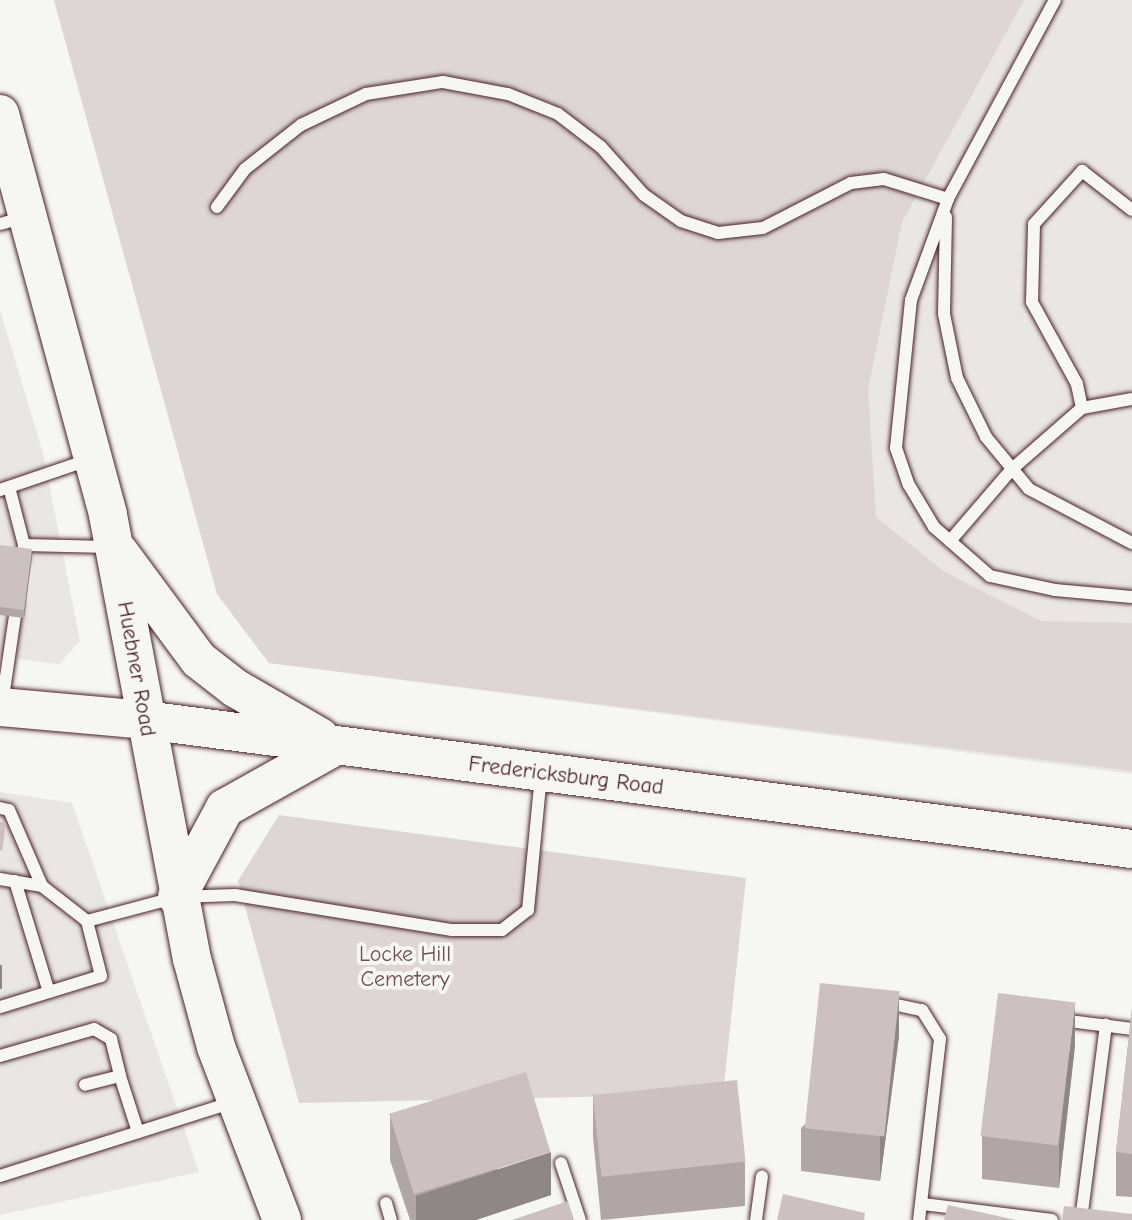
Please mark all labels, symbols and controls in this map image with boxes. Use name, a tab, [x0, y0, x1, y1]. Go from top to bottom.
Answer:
street label: Huebner Road	[111, 599, 161, 739]
street label: Fredericksburg Road	[467, 751, 665, 801]
park label: Locke Hill Cemetery	[359, 941, 451, 992]

